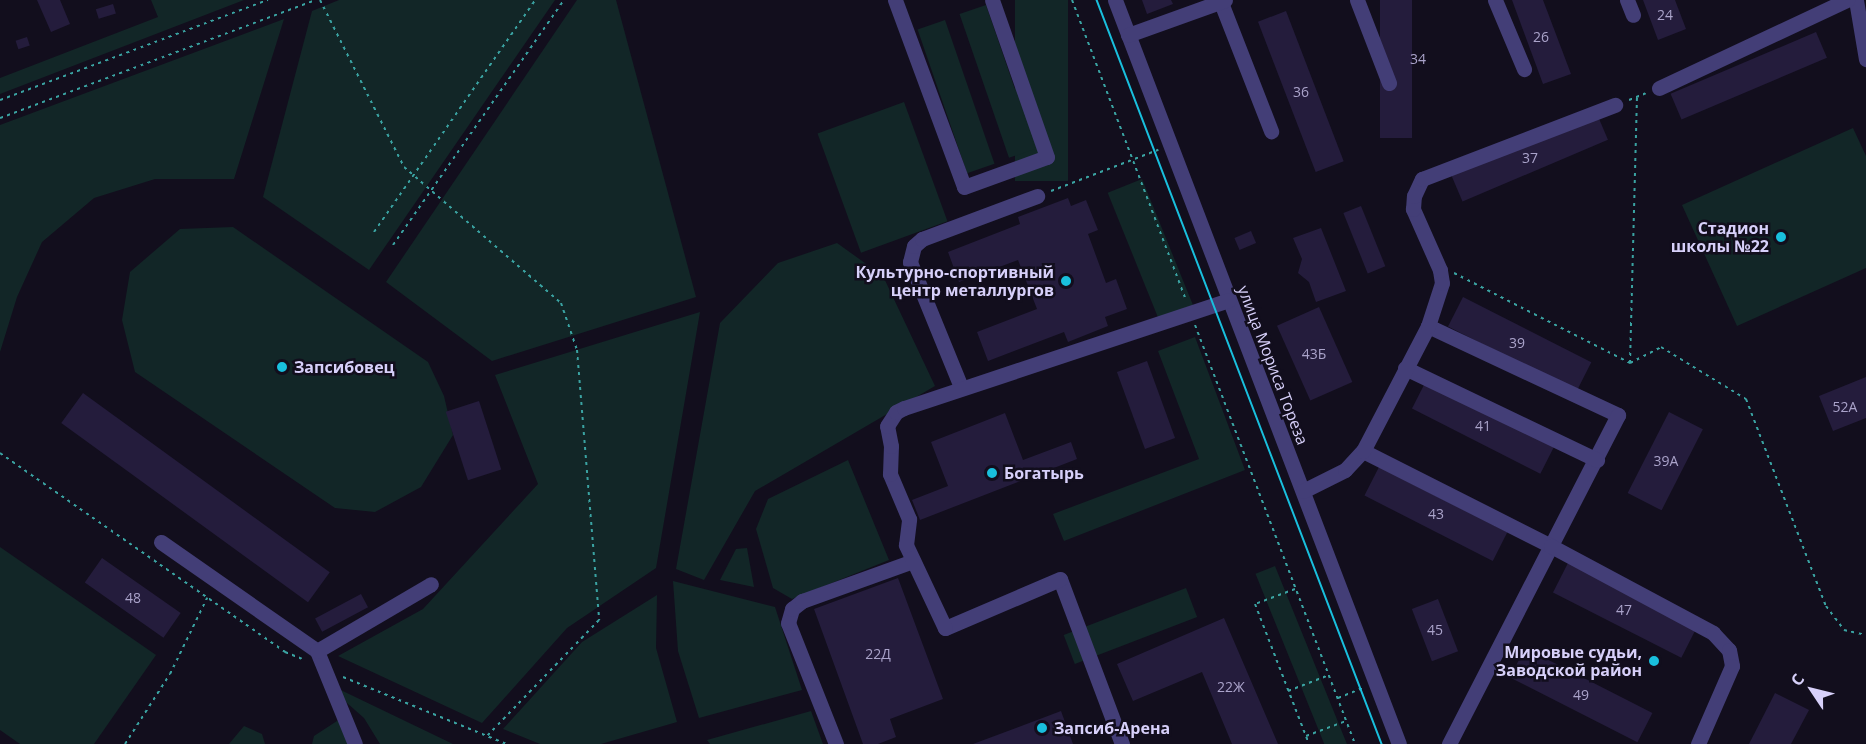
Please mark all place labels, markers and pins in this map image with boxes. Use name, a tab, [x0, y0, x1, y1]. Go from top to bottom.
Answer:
place label: Стадион школы №22	[1671, 218, 1769, 256]
marker: Стадион школы №22	[1774, 230, 1788, 244]
place label: Культурно-спортивный центр металлургов	[855, 262, 1054, 300]
marker: Культурно-спортивный центр металлургов	[1059, 274, 1073, 288]
place label: Запсибовец	[294, 357, 395, 377]
marker: Запсибовец	[275, 360, 289, 374]
place label: Богатырь	[1004, 463, 1084, 483]
marker: Богатырь	[985, 466, 999, 480]
place label: Мировые судьи, Заводской район	[1496, 642, 1642, 680]
marker: Мировые судьи, Заводской район	[1647, 654, 1661, 668]
place label: Запсиб-Арена	[1054, 718, 1170, 738]
marker: Запсиб-Арена	[1035, 721, 1049, 735]

